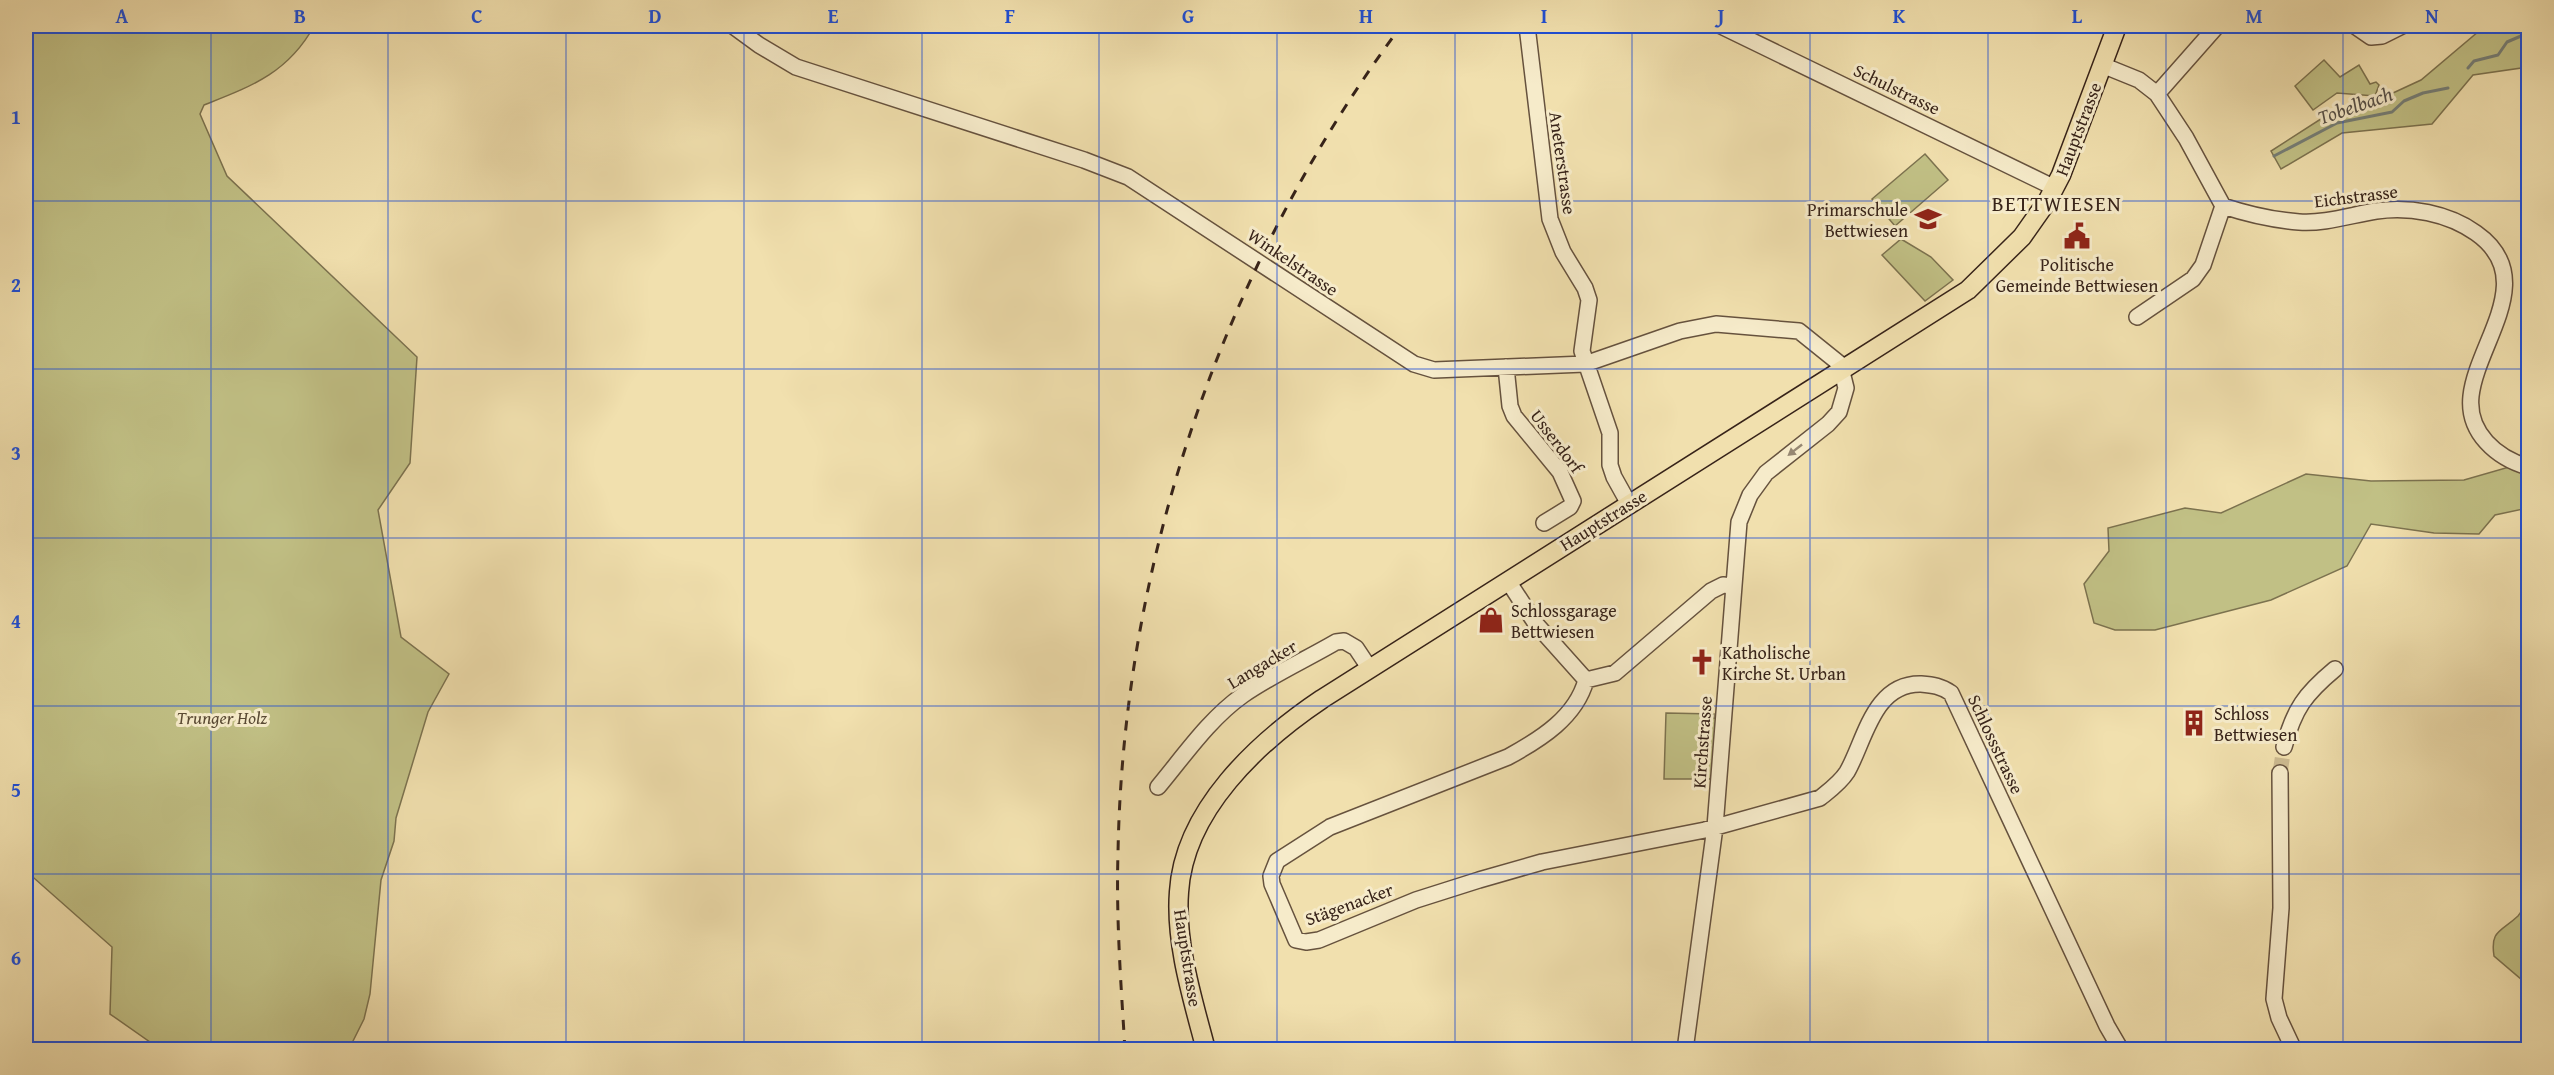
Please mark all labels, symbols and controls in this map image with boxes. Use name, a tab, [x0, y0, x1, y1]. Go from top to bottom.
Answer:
text: A	[116, 1, 129, 30]
text: B	[294, 1, 306, 30]
text: C	[471, 1, 483, 30]
text: D	[648, 1, 662, 30]
text: E	[828, 1, 839, 30]
text: F	[1005, 1, 1015, 30]
text: G	[1182, 1, 1194, 30]
text: H	[1359, 1, 1373, 30]
text: I	[1541, 1, 1547, 30]
text: J	[1715, 1, 1725, 30]
text: K	[1893, 1, 1906, 30]
text: L	[2072, 1, 2083, 30]
text: M	[2245, 1, 2263, 30]
text: N	[2425, 1, 2439, 30]
street label: Schulstrasse	[1849, 56, 1945, 122]
street label: Hauptstrasse	[2048, 78, 2108, 180]
water label: Tobelbach	[2314, 79, 2396, 131]
text: 1	[11, 102, 21, 131]
street label: Aneterstrasse	[1542, 110, 1584, 216]
street label: Eichstrasse	[2313, 177, 2399, 215]
district label: BETTWIESEN	[1992, 188, 2122, 219]
place label: Primarschule Bettwiesen	[1807, 196, 1908, 244]
school or university icon: Primarschule Bettwiesen	[1913, 204, 1943, 234]
public building icon: Politische Gemeinde Bettwiesen	[2062, 221, 2092, 251]
street label: Winkelstrasse	[1242, 222, 1344, 302]
place label: Politische Gemeinde Bettwiesen	[1996, 251, 2158, 299]
text: 2	[11, 270, 21, 299]
street label: Usserdorf	[1524, 403, 1591, 480]
text: 3	[11, 438, 21, 467]
one-way arrow	[1788, 444, 1803, 456]
street label: Hauptstrasse	[1554, 483, 1652, 557]
place label: Schlossgarage Bettwiesen	[1511, 597, 1617, 645]
shop icon: Schlossgarage Bettwiesen	[1476, 605, 1506, 635]
text: 4	[11, 606, 21, 635]
street label: Langacker	[1222, 632, 1303, 695]
place label: Katholische Kirche St. Urban	[1722, 639, 1846, 687]
church icon: Katholische Kirche St. Urban	[1687, 647, 1717, 677]
street label: Schlossstrasse	[1961, 690, 2031, 798]
street label: Kirchstrasse	[1685, 695, 1719, 789]
place label: Schloss Bettwiesen	[2214, 700, 2297, 748]
park label: Trunger Holz	[177, 704, 267, 731]
building icon: Schloss Bettwiesen	[2179, 708, 2209, 738]
text: 5	[11, 775, 21, 804]
street label: Stägenacker	[1301, 875, 1397, 932]
street label: Hauptstrasse	[1167, 907, 1209, 1009]
text: 6	[11, 943, 21, 972]

